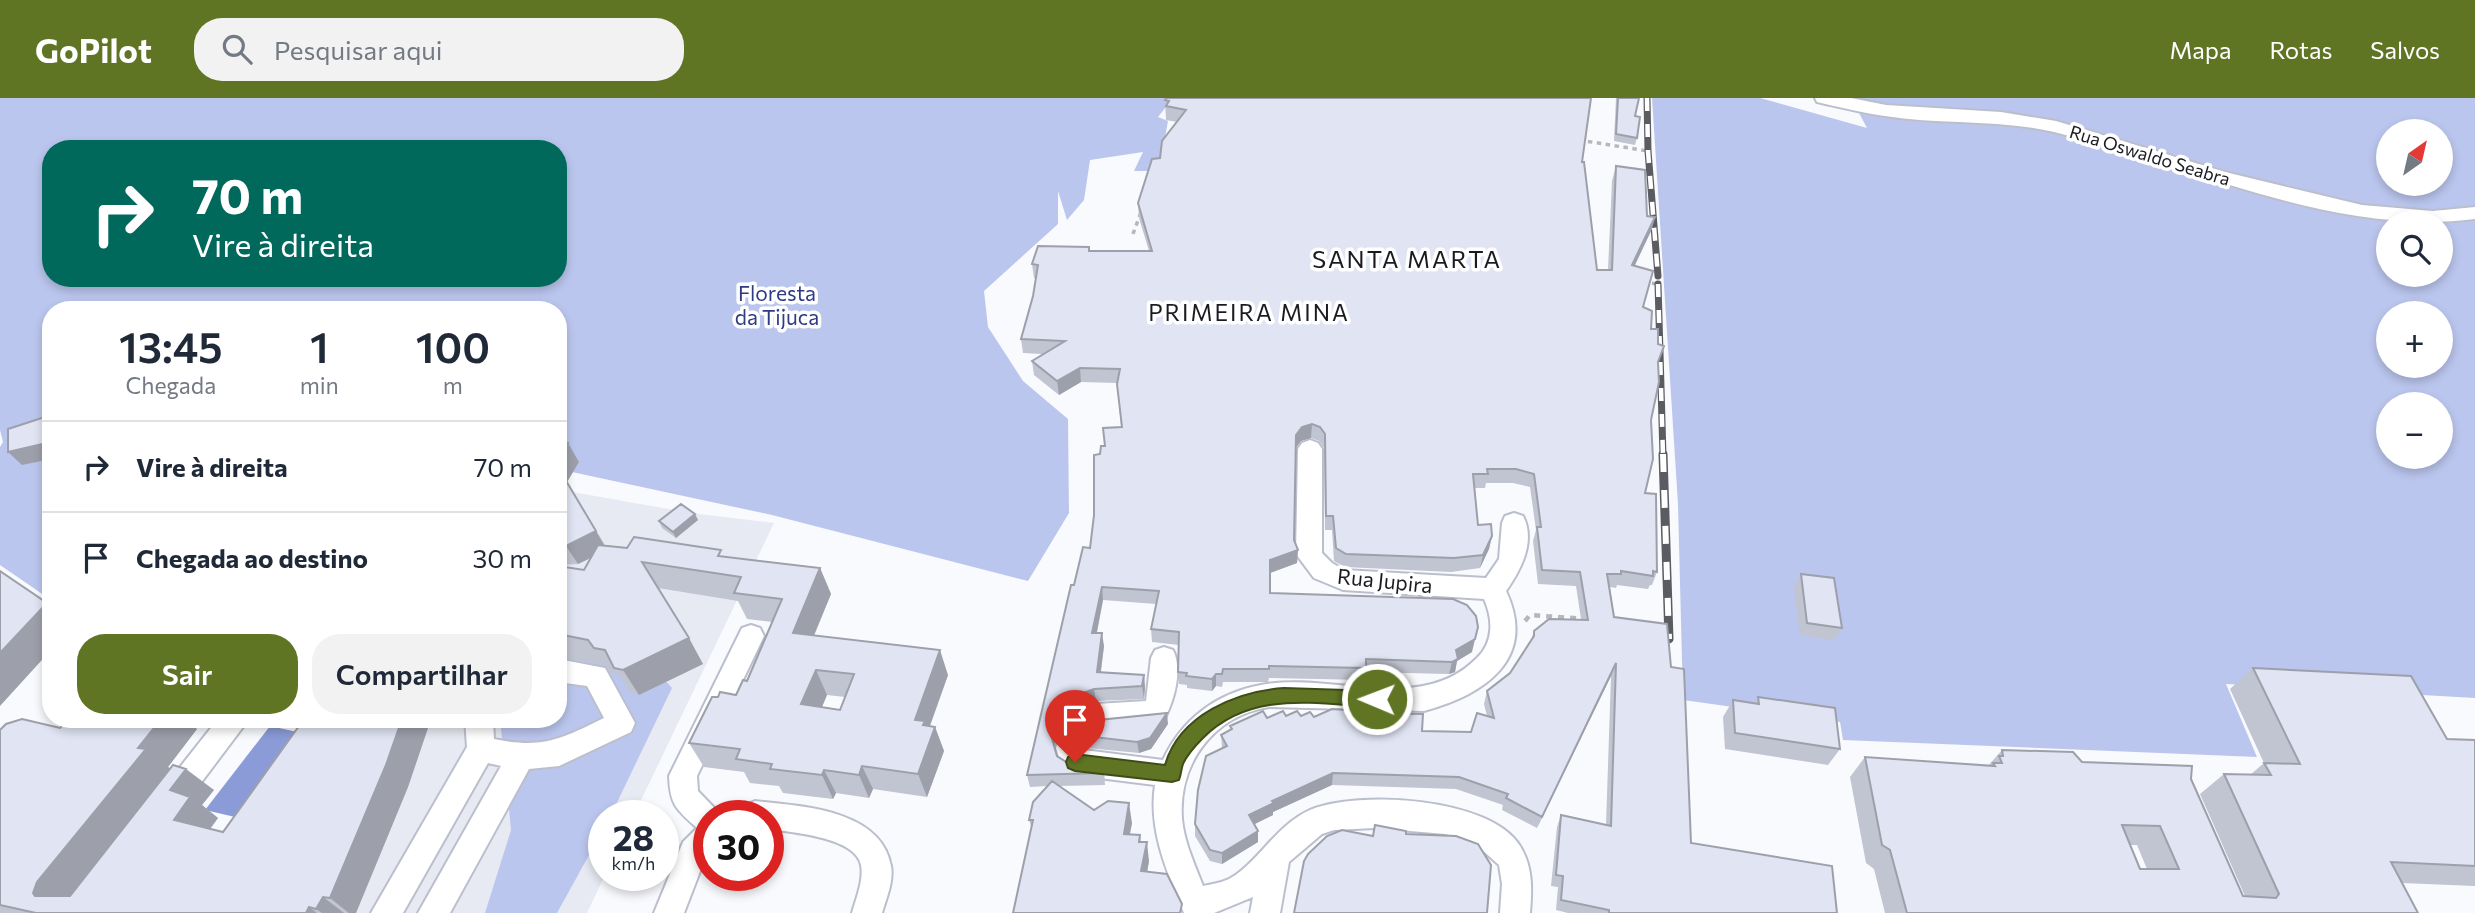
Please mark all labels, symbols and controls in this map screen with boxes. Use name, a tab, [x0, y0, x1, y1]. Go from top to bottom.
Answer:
search box	[194, 18, 684, 81]
text: GoPilot	[35, 29, 152, 70]
icon: search	[218, 30, 256, 68]
text: Pesquisar aqui	[274, 34, 443, 65]
text: Mapa	[2170, 35, 2232, 64]
text: Rotas	[2270, 35, 2332, 64]
text: Salvos	[2370, 35, 2440, 64]
north arrow	[2376, 119, 2454, 196]
map controls	[2376, 119, 2453, 469]
street label: Rua Oswaldo Seabra	[2067, 120, 2233, 190]
text: 70 m	[192, 164, 303, 224]
icon: right	[77, 168, 168, 259]
button: search	[2376, 210, 2453, 287]
text: Vire à direita	[192, 224, 374, 264]
district label: SANTA MARTA	[1312, 244, 1502, 273]
park label: Floresta da Tijuca	[735, 280, 819, 329]
district label: PRIMEIRA MINA	[1148, 298, 1350, 326]
button: +	[2376, 301, 2453, 378]
text: 13:45	[119, 320, 223, 372]
text: 1	[310, 320, 329, 372]
text: 100	[416, 320, 490, 372]
text: Chegada	[125, 371, 216, 399]
text: min	[300, 371, 339, 399]
text: m	[443, 371, 463, 399]
button: −	[2376, 392, 2453, 469]
icon: right	[77, 448, 115, 486]
text: Vire à direita	[136, 451, 288, 482]
text: 70 m	[474, 451, 532, 482]
icon: arrive	[77, 539, 115, 577]
text: Chegada ao destino	[136, 542, 368, 573]
text: 30 m	[473, 542, 532, 573]
street label: Rua Jupira	[1336, 563, 1434, 597]
button: Sair	[77, 634, 298, 714]
button: Compartilhar	[312, 634, 532, 714]
position arrow	[1340, 662, 1414, 736]
pin	[1045, 690, 1105, 762]
icon: arrive	[1056, 701, 1094, 739]
speed limit sign: 30	[693, 800, 784, 891]
text: 28	[613, 815, 654, 858]
text: km/h	[612, 852, 655, 874]

